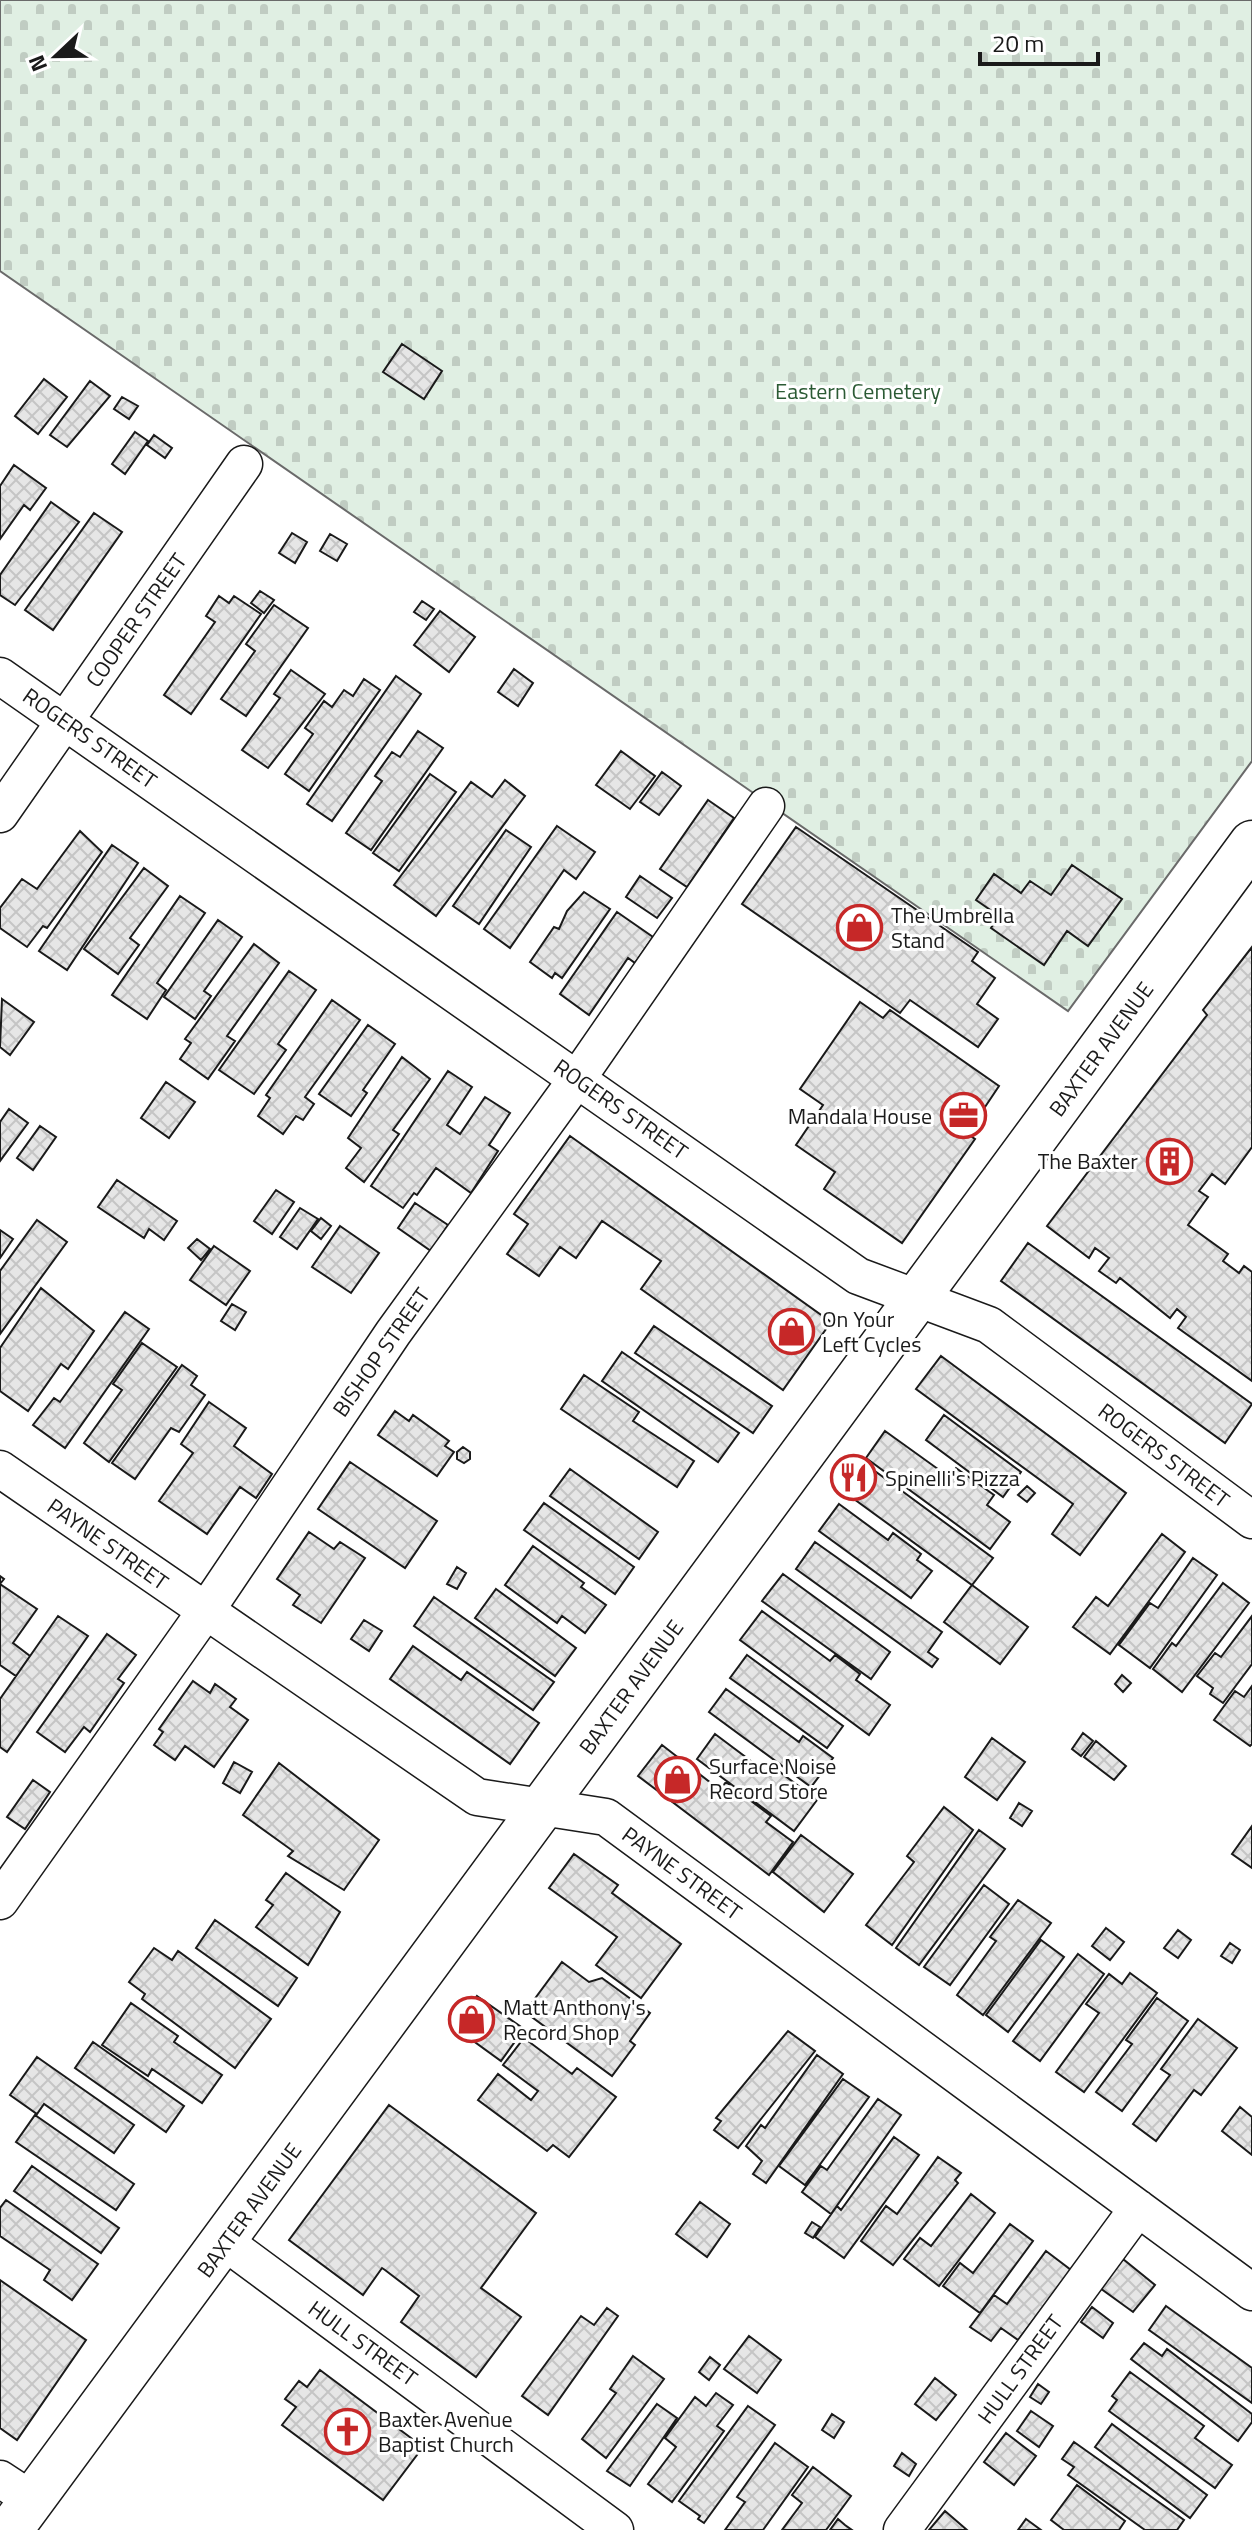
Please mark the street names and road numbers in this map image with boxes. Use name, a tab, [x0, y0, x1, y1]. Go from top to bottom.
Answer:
street label: COOPER STREET	[77, 545, 195, 694]
street label: ROGERS STREET	[16, 679, 164, 797]
street label: BAXTER AVENUE	[1040, 974, 1162, 1124]
street label: ROGERS STREET	[547, 1050, 695, 1168]
street label: BISHOP STREET	[324, 1280, 439, 1424]
street label: ROGERS STREET	[1091, 1394, 1237, 1516]
street label: PAYNE STREET	[40, 1490, 176, 1599]
street label: BAXTER AVENUE	[570, 1612, 692, 1762]
street label: PAYNE STREET	[615, 1818, 749, 1928]
street label: BAXTER AVENUE	[188, 2135, 310, 2285]
street label: HULL STREET	[301, 2292, 425, 2395]
street label: HULL STREET	[969, 2307, 1072, 2431]

